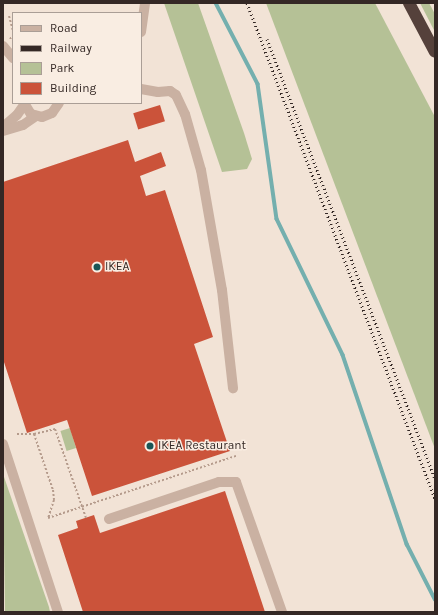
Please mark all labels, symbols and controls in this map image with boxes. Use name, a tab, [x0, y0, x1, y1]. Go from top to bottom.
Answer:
legend	[12, 12, 142, 104]
text: Road	[50, 21, 78, 35]
text: Railway	[50, 41, 92, 55]
text: Park	[50, 61, 74, 75]
text: Building	[50, 81, 96, 95]
place label: IKEA	[105, 260, 129, 274]
marker: IKEA	[92, 262, 102, 272]
place label: IKEA Restaurant	[158, 439, 246, 453]
marker: IKEA Restaurant	[145, 441, 155, 451]

